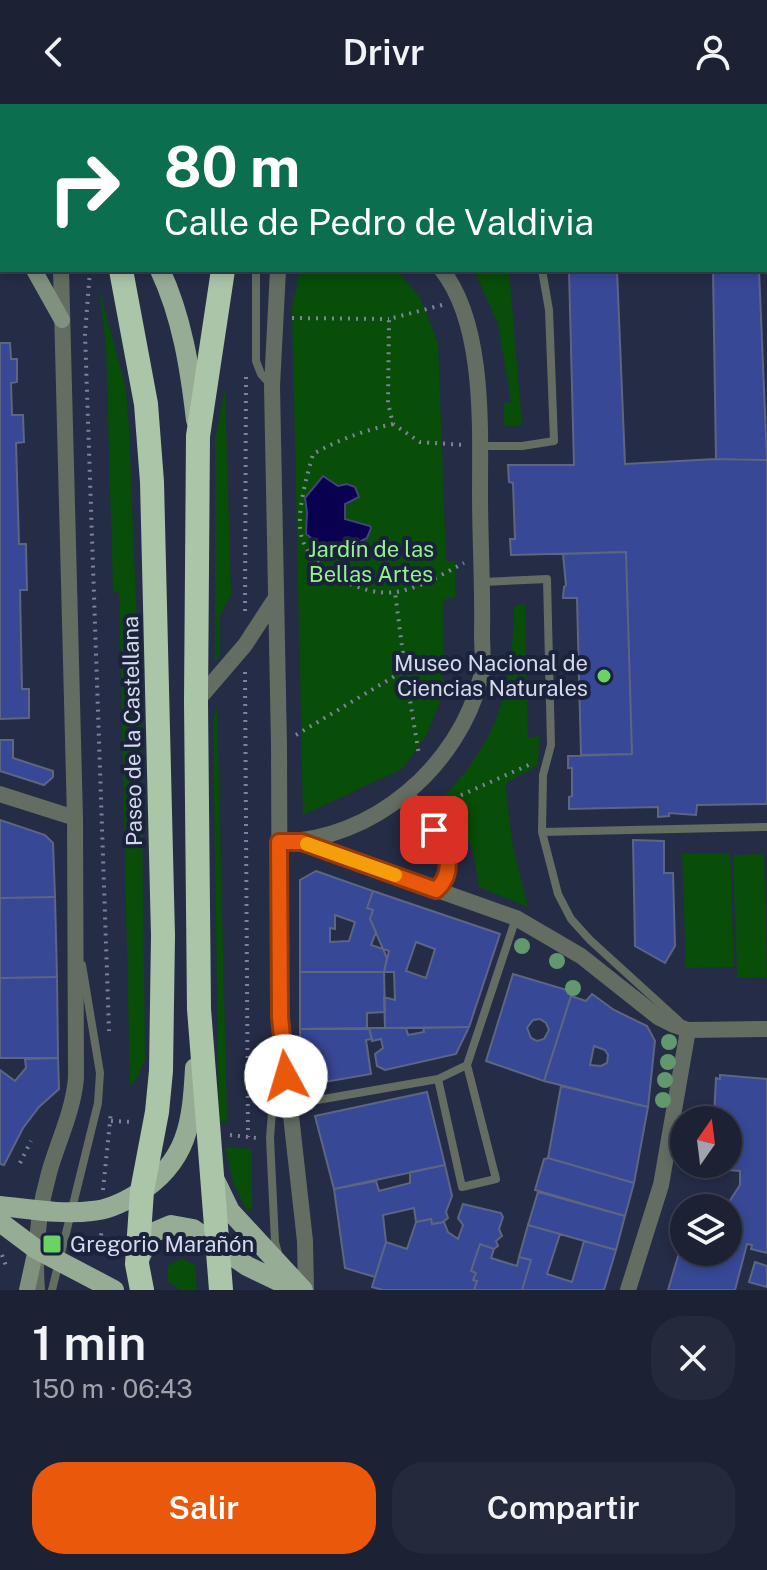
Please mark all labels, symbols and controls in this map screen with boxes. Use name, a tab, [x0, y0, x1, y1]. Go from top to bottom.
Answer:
icon: back	[32, 30, 76, 74]
icon: person	[691, 30, 735, 74]
text: Drivr	[342, 31, 425, 73]
text: 80 m	[164, 134, 300, 200]
icon: right	[32, 136, 136, 240]
text: Calle de Pedro de Valdivia	[164, 201, 594, 243]
park label: Jardín de las Bellas Artes	[308, 536, 434, 587]
street label: Paseo de la Castellana	[117, 616, 147, 846]
place label: Museo Nacional de Ciencias Naturales	[394, 650, 588, 701]
marker: Museo Nacional de Ciencias Naturales	[595, 667, 613, 685]
pin	[400, 796, 468, 864]
icon: arrive	[412, 808, 456, 852]
position arrow	[244, 1034, 328, 1118]
north arrow	[670, 1106, 742, 1178]
map controls	[670, 1106, 742, 1266]
button: layers	[670, 1194, 742, 1266]
place label: Gregorio Marañón	[70, 1231, 254, 1257]
marker: Gregorio Marañón	[41, 1233, 63, 1255]
text: 1 min	[32, 1314, 146, 1371]
button: close	[651, 1316, 735, 1400]
text: 150 m · 06:43	[32, 1373, 193, 1404]
button: Salir	[32, 1462, 376, 1554]
button: Compartir	[392, 1462, 735, 1554]

